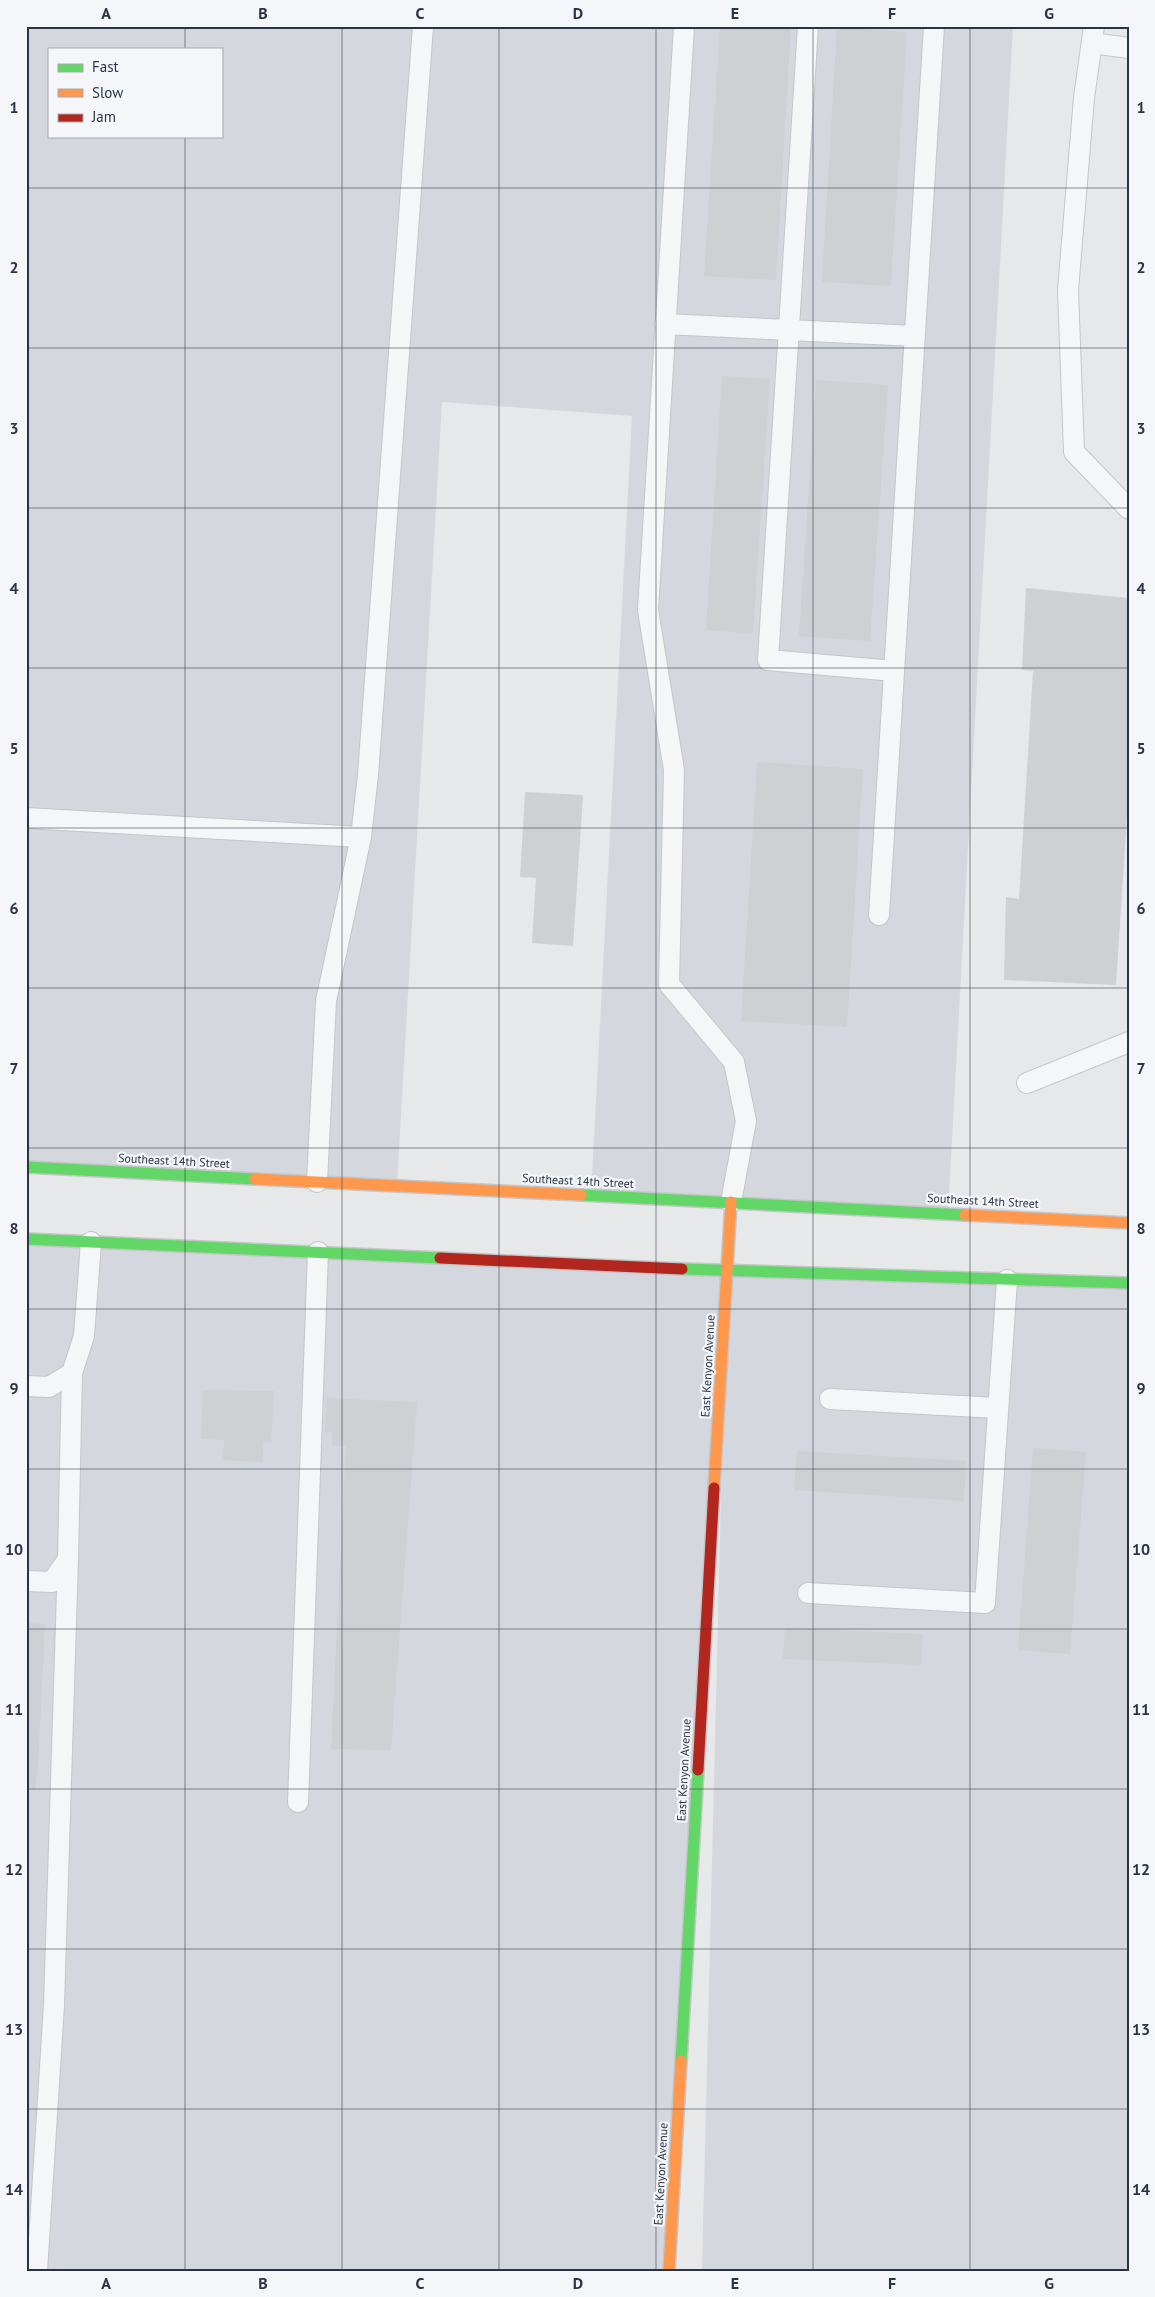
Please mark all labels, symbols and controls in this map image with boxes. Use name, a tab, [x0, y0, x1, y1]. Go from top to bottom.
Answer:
text: A	[101, 3, 111, 23]
text: B	[258, 3, 268, 23]
text: C	[416, 3, 425, 23]
text: D	[573, 3, 583, 23]
text: E	[731, 3, 739, 23]
text: F	[888, 3, 896, 23]
text: G	[1044, 3, 1054, 23]
legend	[48, 48, 222, 138]
text: Fast	[92, 57, 119, 76]
text: Slow	[92, 83, 123, 102]
text: 1	[9, 97, 19, 117]
text: 1	[1136, 97, 1146, 117]
text: Jam	[91, 107, 116, 126]
text: 2	[9, 257, 19, 277]
text: 2	[1136, 257, 1146, 277]
text: 3	[9, 418, 19, 438]
text: 3	[1136, 418, 1146, 438]
text: 4	[9, 578, 19, 598]
text: 4	[1136, 578, 1146, 598]
text: 5	[9, 738, 19, 758]
text: 5	[1136, 738, 1146, 758]
text: 6	[9, 898, 19, 918]
text: 6	[1136, 898, 1146, 918]
text: 7	[9, 1058, 19, 1078]
text: 7	[1136, 1058, 1146, 1078]
street label: Southeast 14th Street	[118, 1150, 230, 1171]
street label: Southeast 14th Street	[522, 1170, 634, 1191]
street label: Southeast 14th Street	[927, 1190, 1039, 1211]
text: 8	[9, 1218, 19, 1238]
text: 8	[1136, 1218, 1146, 1238]
street label: East Kenyon Avenue	[697, 1314, 718, 1418]
text: 9	[9, 1378, 19, 1398]
text: 9	[1136, 1378, 1146, 1398]
text: 10	[5, 1539, 23, 1559]
text: 10	[1132, 1539, 1150, 1559]
text: 11	[5, 1699, 23, 1719]
text: 11	[1132, 1699, 1150, 1719]
street label: East Kenyon Avenue	[673, 1718, 694, 1822]
text: 12	[5, 1859, 23, 1879]
text: 12	[1132, 1859, 1150, 1879]
text: 13	[5, 2019, 23, 2039]
text: 13	[1132, 2019, 1150, 2039]
street label: East Kenyon Avenue	[650, 2122, 671, 2226]
text: 14	[5, 2179, 23, 2199]
text: 14	[1132, 2179, 1150, 2199]
text: A	[101, 2273, 111, 2293]
text: B	[258, 2273, 268, 2293]
text: C	[416, 2273, 425, 2293]
text: D	[573, 2273, 583, 2293]
text: E	[731, 2273, 739, 2293]
text: F	[888, 2273, 896, 2293]
text: G	[1044, 2273, 1054, 2293]

